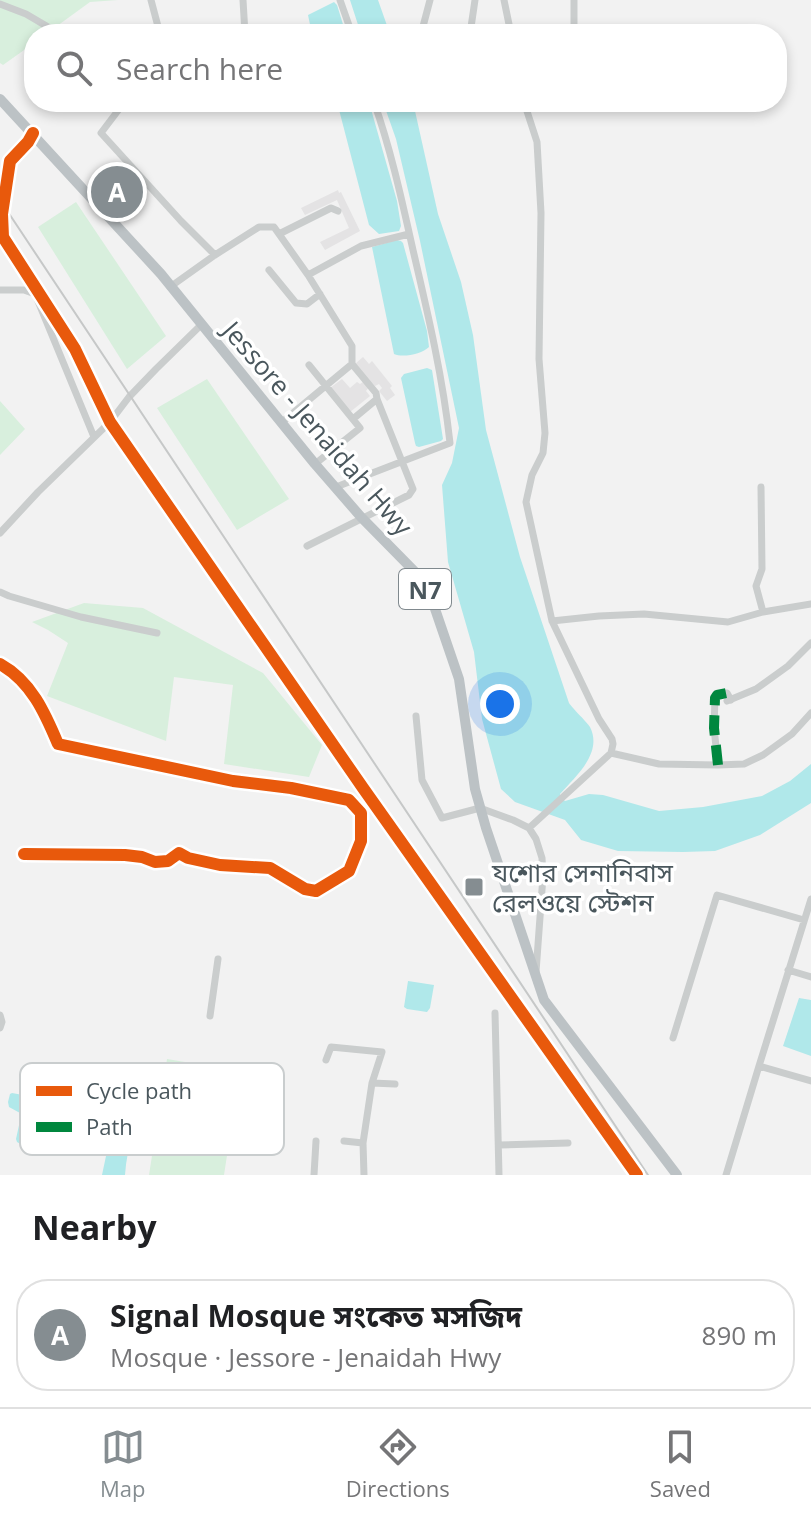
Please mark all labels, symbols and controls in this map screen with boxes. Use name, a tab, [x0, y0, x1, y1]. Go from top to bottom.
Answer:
search box	[24, 24, 787, 112]
icon: search	[52, 46, 96, 90]
text: Search here	[116, 48, 283, 89]
pin: A	[91, 162, 143, 222]
street label: Jessore - Jenaidah Hwy	[213, 311, 422, 544]
road number: N7	[399, 569, 451, 609]
your location	[480, 684, 520, 724]
place label: যশোর সেনানিবাস রেলওয়ে স্টেশন	[491, 854, 674, 920]
marker: যশোর সেনানিবাস রেলওয়ে স্টেশন	[463, 876, 485, 898]
legend	[20, 1063, 284, 1155]
text: Cycle path	[86, 1075, 192, 1105]
text: Path	[86, 1111, 133, 1141]
text: Nearby	[32, 1204, 157, 1250]
text: Signal Mosque সংকেত মসজিদ	[110, 1295, 522, 1336]
text: A	[51, 1317, 69, 1353]
text: 890 m	[702, 1317, 777, 1353]
text: Mosque · Jessore - Jenaidah Hwy	[110, 1339, 501, 1375]
tab: Map	[100, 1425, 146, 1503]
tab: Directions	[346, 1425, 450, 1503]
tab: Saved	[650, 1425, 711, 1503]

